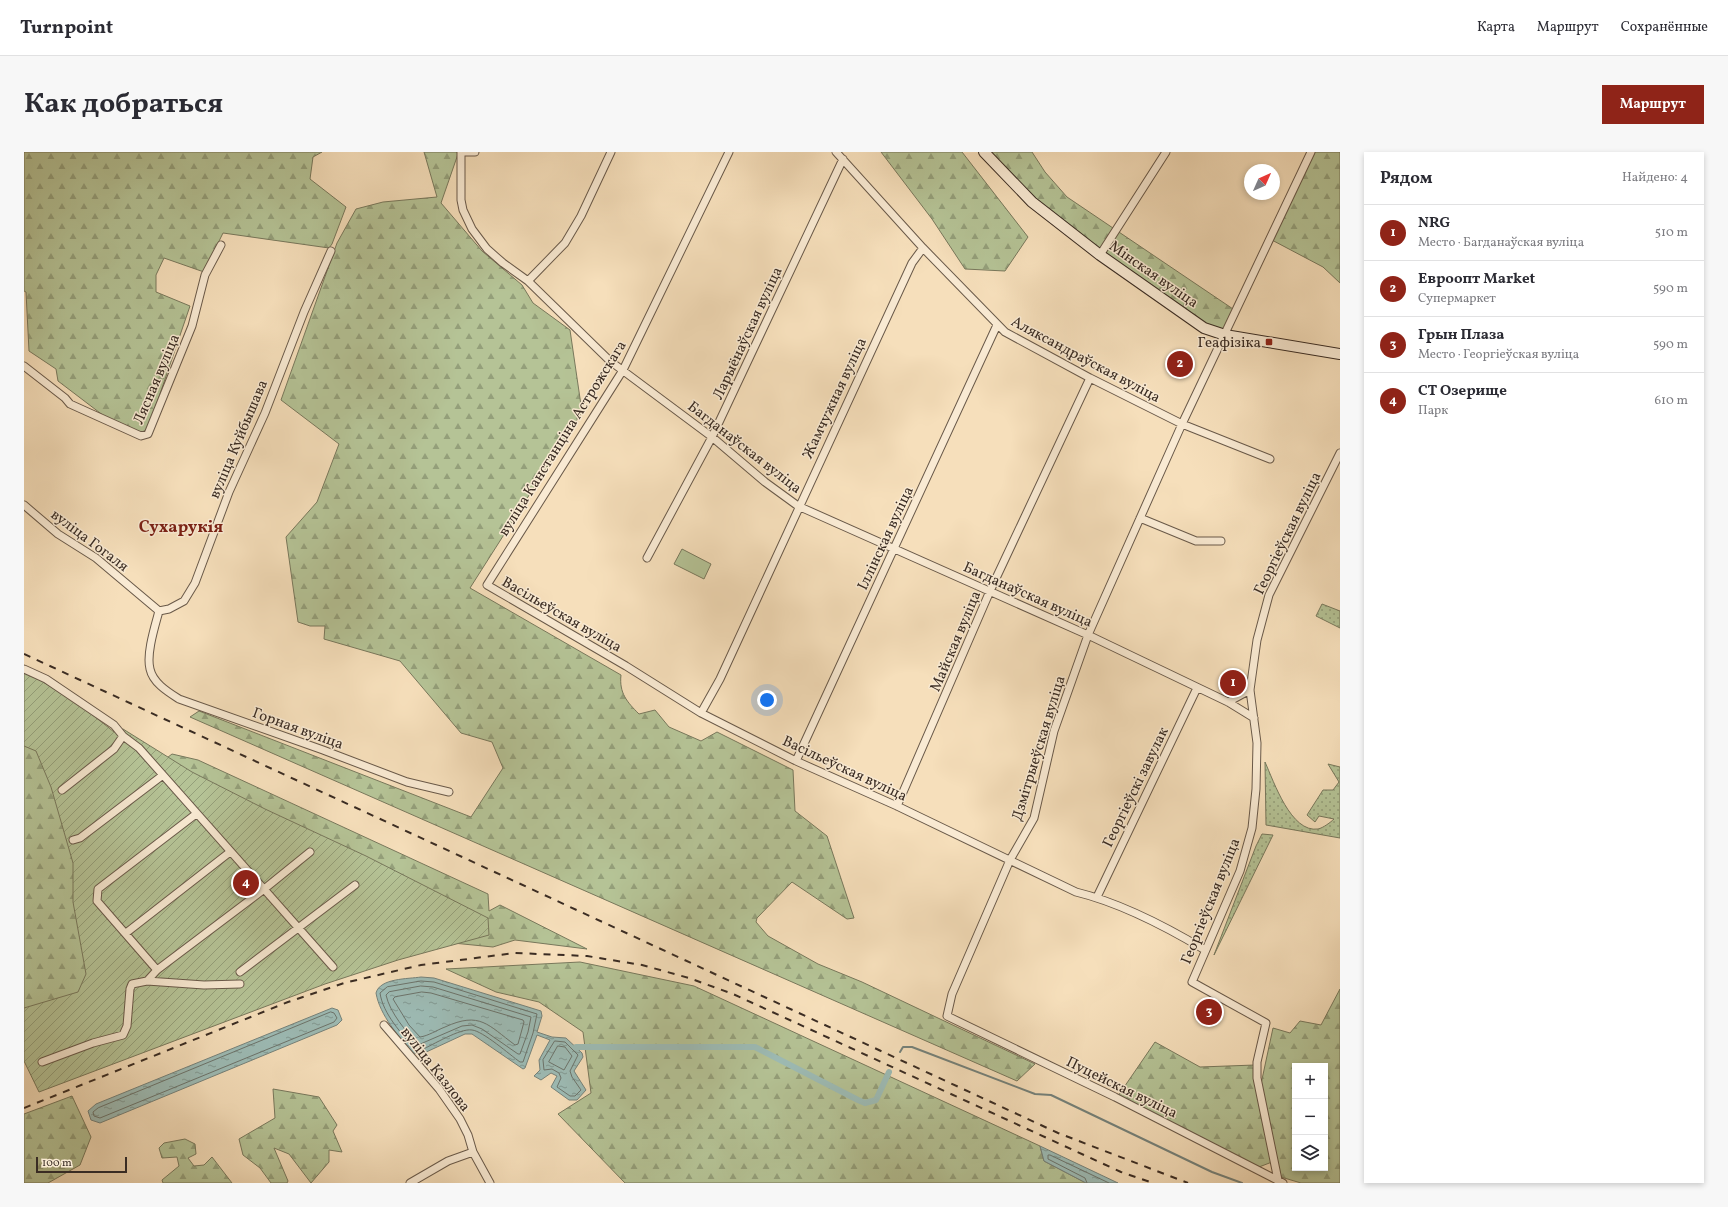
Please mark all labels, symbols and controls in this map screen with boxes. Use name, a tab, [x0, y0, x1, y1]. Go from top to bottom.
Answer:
text: Turnpoint	[20, 15, 113, 41]
text: Карта	[1477, 18, 1515, 37]
text: Маршрут	[1537, 18, 1599, 37]
text: Сохранённые	[1621, 18, 1708, 37]
text: Как добраться	[24, 85, 223, 124]
button: Маршрут	[1602, 85, 1704, 124]
north arrow	[1244, 164, 1280, 200]
text: Рядом	[1380, 167, 1433, 190]
text: Найдено: 4	[1622, 169, 1688, 187]
text: NRG	[1418, 213, 1450, 234]
text: 1	[1390, 224, 1396, 242]
text: 510 m	[1655, 224, 1688, 242]
text: Место · Багданаўская вуліца	[1418, 234, 1584, 252]
street label: Мінская вуліца	[1104, 237, 1202, 314]
street label: Ларыёнаўская вуліца	[708, 264, 788, 404]
text: Евроопт Market	[1418, 269, 1535, 290]
text: 2	[1390, 280, 1396, 298]
text: 590 m	[1653, 280, 1688, 298]
text: Супермаркет	[1418, 290, 1496, 308]
street label: Аляксандраўская вуліца	[1007, 312, 1164, 409]
text: Грын Плаза	[1418, 325, 1505, 346]
street label: Лясная вуліца	[129, 331, 186, 428]
place label: Геафізіка	[1198, 333, 1261, 354]
street label: Жамчужная вуліца	[798, 335, 873, 463]
text: 3	[1390, 336, 1396, 354]
text: 590 m	[1653, 336, 1688, 354]
street label: вуліца Канстанціна Астрожскага	[494, 337, 632, 541]
marker: Геафізіка	[1264, 337, 1274, 347]
text: Место · Георгіеўская вуліца	[1418, 346, 1579, 364]
pin: 2	[1167, 349, 1193, 379]
street label: вуліца Куйбышава	[205, 377, 274, 502]
text: СТ Озерище	[1418, 381, 1507, 402]
text: 4	[1389, 392, 1397, 410]
text: 610 m	[1654, 392, 1688, 410]
street label: Багданаўская вуліца	[683, 397, 806, 499]
text: Парк	[1418, 402, 1448, 420]
street label: Георгіеўская вуліца	[1249, 469, 1327, 599]
street label: Іллінская вуліца	[853, 483, 920, 594]
street label: вуліца Гогаля	[46, 505, 133, 578]
district label: Сухарукія	[139, 516, 224, 539]
street label: Багданаўская вуліца	[959, 557, 1095, 633]
street label: Васільеўская вуліца	[497, 572, 625, 658]
street label: Майская вуліца	[926, 588, 987, 695]
pin: 1	[1220, 668, 1246, 698]
street label: Дзмітрыеўская вуліца	[1007, 673, 1072, 824]
your location	[757, 690, 777, 710]
street label: Горная вуліца	[249, 703, 346, 756]
street label: Георгіеўскі завулак	[1098, 724, 1175, 851]
street label: Васільеўская вуліца	[778, 731, 910, 808]
street label: Георгіеўская вуліца	[1177, 835, 1246, 968]
pin: 4	[233, 868, 259, 898]
pin: 3	[1196, 997, 1222, 1027]
street label: вуліца Казлова	[395, 1023, 475, 1117]
street label: Пуцейская вуліца	[1062, 1052, 1181, 1124]
map controls	[1292, 1063, 1328, 1171]
button: +	[1292, 1063, 1328, 1099]
button: −	[1292, 1099, 1328, 1135]
button: layers	[1292, 1135, 1328, 1171]
scale bar	[36, 1155, 127, 1174]
text: 100 m	[42, 1156, 72, 1171]

